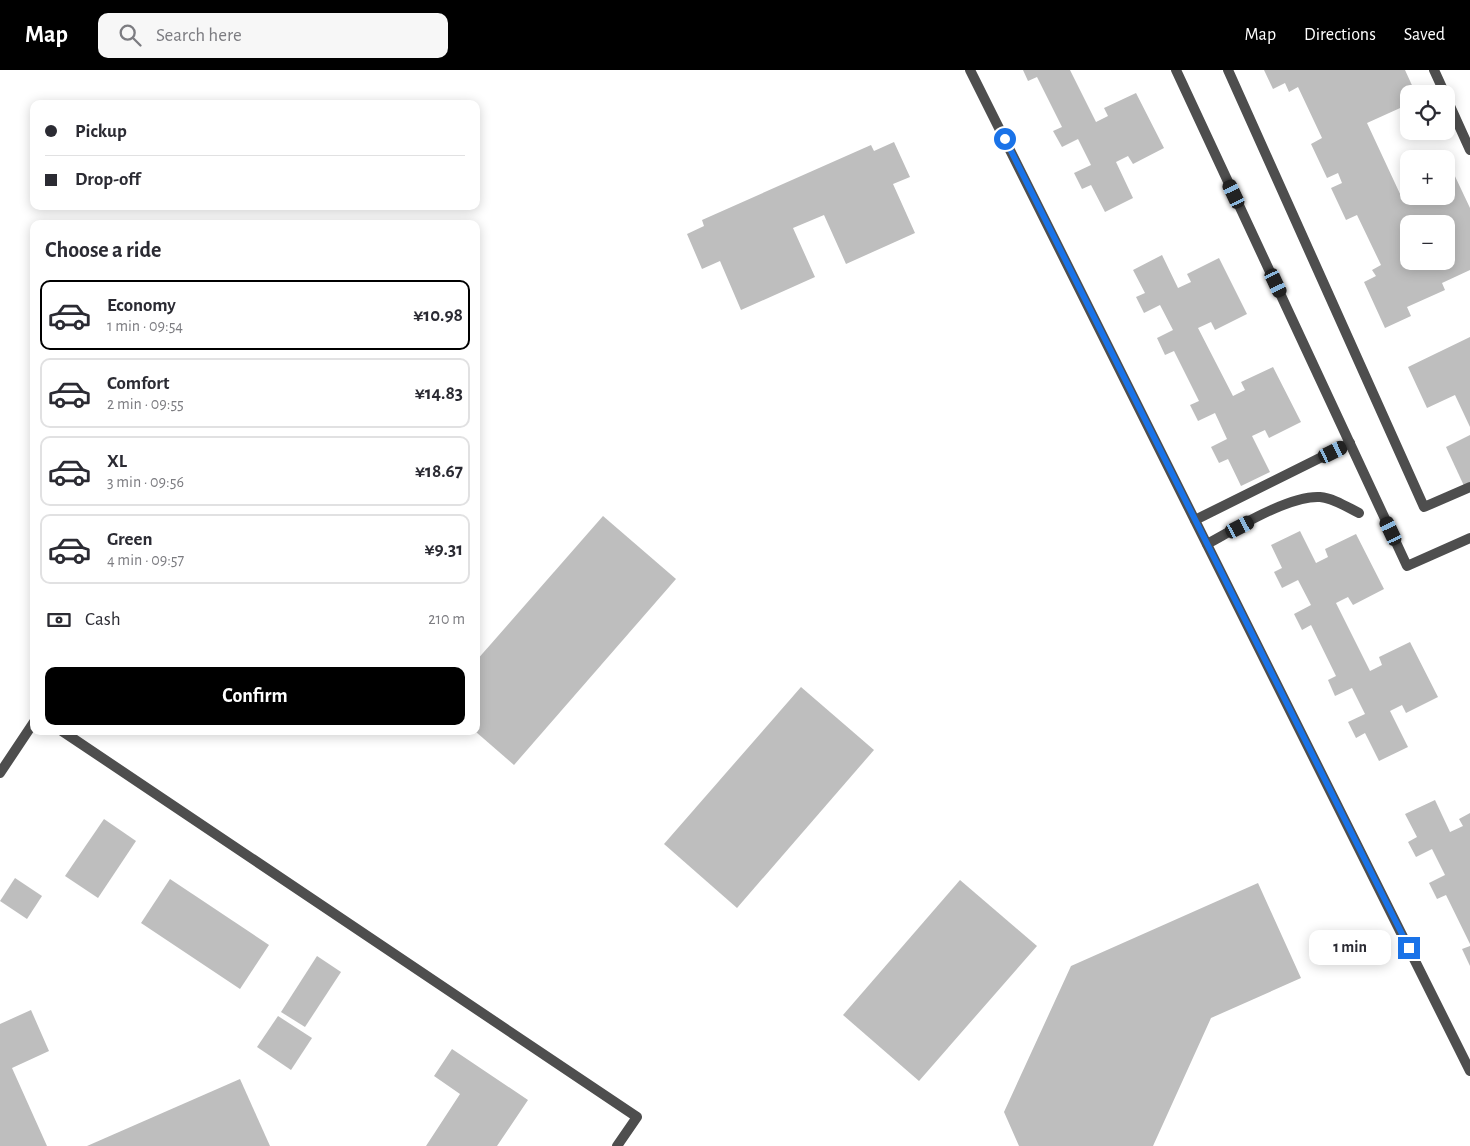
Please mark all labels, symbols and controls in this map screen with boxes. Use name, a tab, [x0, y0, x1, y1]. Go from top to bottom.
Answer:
search box	[98, 13, 448, 58]
icon: search	[116, 21, 144, 49]
text: Map	[25, 23, 68, 47]
text: Search here	[156, 26, 242, 45]
text: Map	[1245, 26, 1276, 44]
text: Directions	[1304, 26, 1376, 44]
text: Saved	[1404, 26, 1445, 44]
map controls	[1400, 85, 1455, 270]
button: locate	[1400, 85, 1455, 140]
text: Pickup	[75, 122, 127, 141]
route start	[994, 128, 1016, 150]
button: +	[1400, 150, 1455, 205]
text: Drop-off	[75, 170, 140, 189]
car	[1220, 177, 1247, 211]
button: −	[1400, 215, 1455, 270]
text: Choose a ride	[45, 239, 161, 261]
car	[1262, 266, 1289, 300]
icon: car	[47, 293, 92, 338]
text: Economy	[107, 296, 176, 315]
text: ¥10.98	[413, 306, 463, 325]
text: 1 min · 09:54	[107, 318, 183, 334]
icon: car	[47, 371, 92, 416]
text: Comfort	[107, 374, 169, 393]
text: ¥14.83	[415, 384, 463, 403]
text: 2 min · 09:55	[107, 396, 184, 412]
car	[1316, 439, 1349, 465]
icon: car	[47, 449, 92, 494]
text: XL	[107, 452, 127, 471]
text: ¥18.67	[415, 462, 463, 481]
text: 3 min · 09:56	[107, 474, 184, 490]
car	[1223, 514, 1256, 540]
car	[1377, 514, 1404, 548]
icon: car	[47, 527, 92, 572]
text: Green	[107, 530, 153, 549]
text: ¥9.31	[424, 540, 463, 559]
text: 4 min · 09:57	[107, 552, 184, 568]
icon: cash	[45, 606, 73, 634]
text: Cash	[85, 610, 121, 629]
text: 210 m	[428, 611, 465, 627]
button: Confirm	[45, 667, 465, 725]
callout: 1 min	[1309, 930, 1392, 966]
route end	[1398, 937, 1420, 959]
text: 1 min	[1333, 939, 1367, 955]

